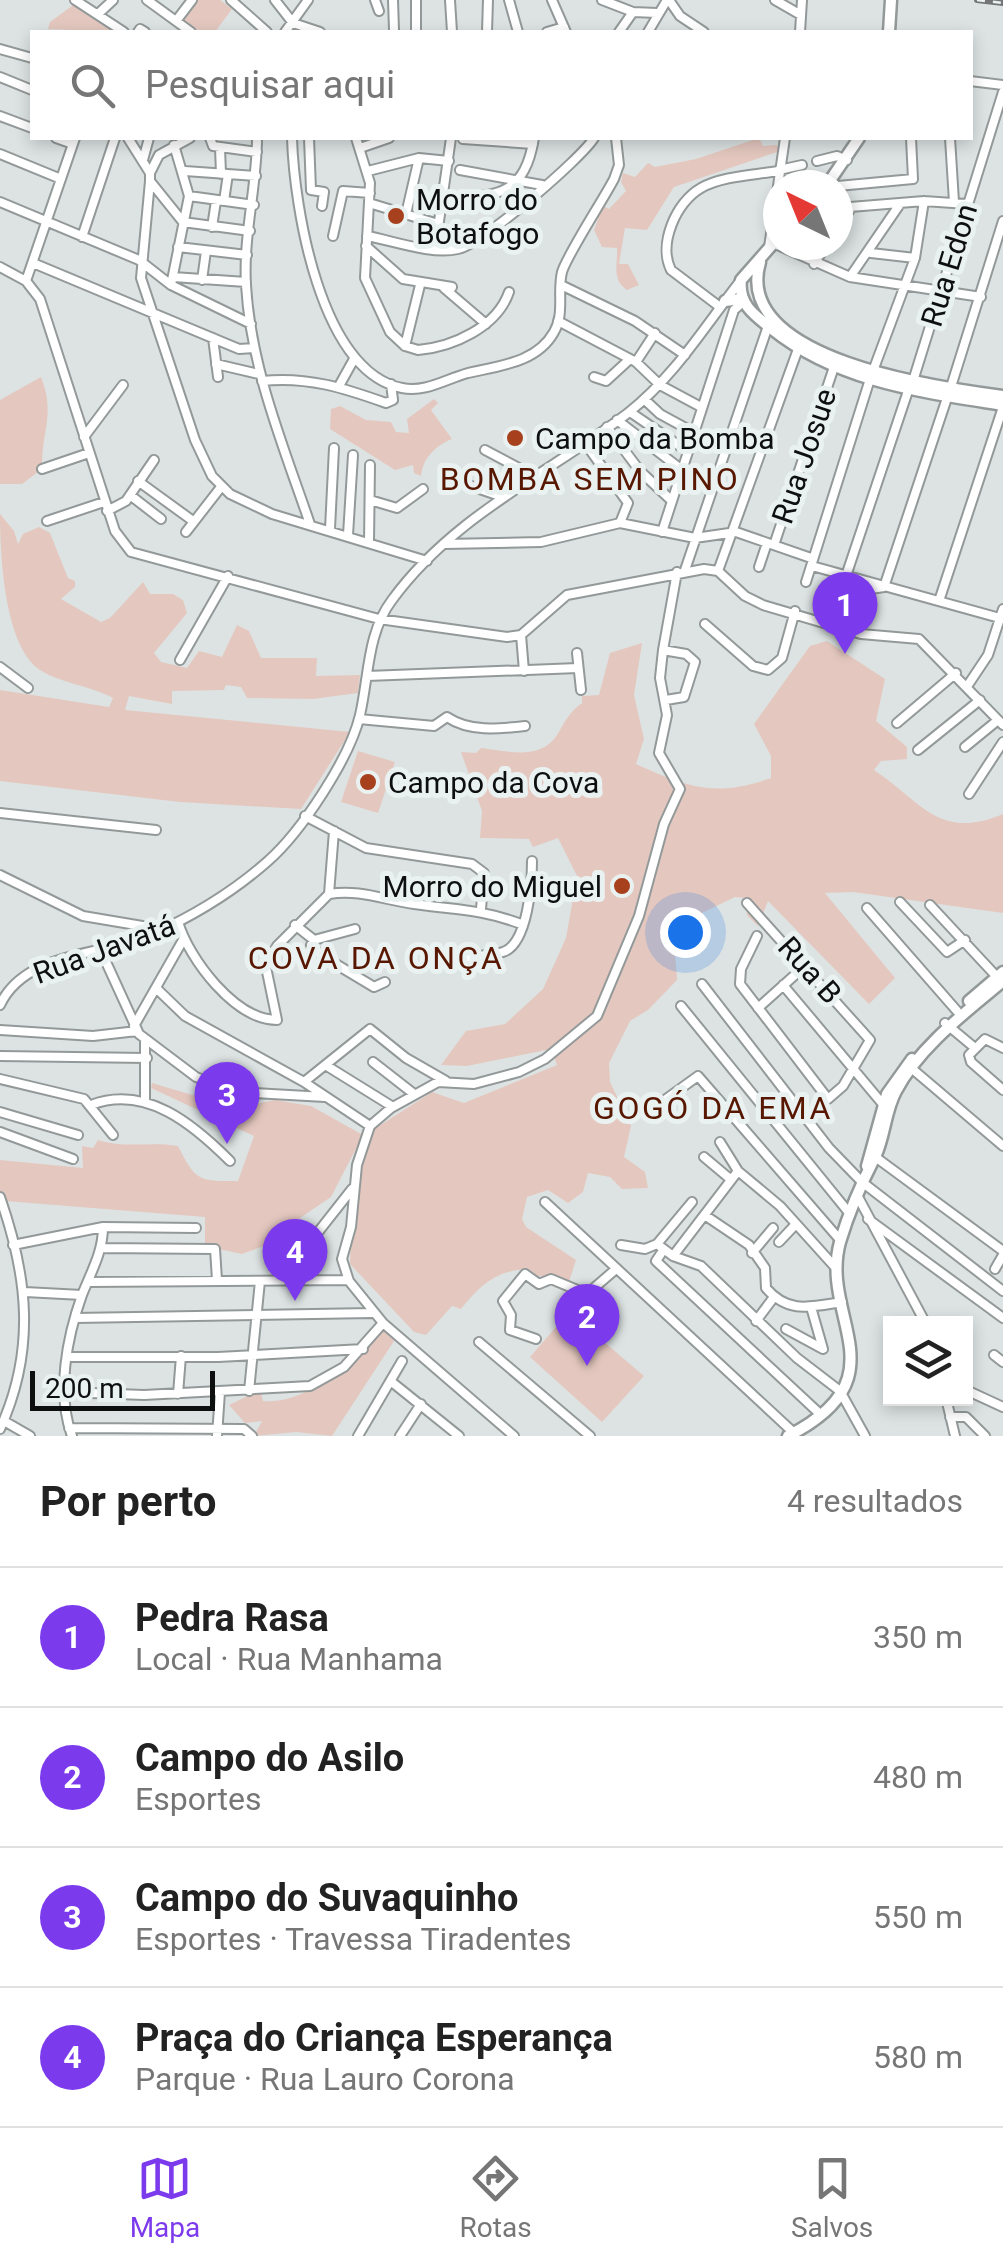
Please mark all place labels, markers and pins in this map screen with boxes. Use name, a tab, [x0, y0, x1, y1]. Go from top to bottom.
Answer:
place label: Morro do Botafogo	[416, 182, 539, 251]
marker: Morro do Botafogo	[385, 205, 407, 227]
place label: Campo da Bomba	[535, 421, 775, 456]
marker: Campo da Bomba	[504, 427, 526, 449]
pin: 1	[812, 572, 878, 654]
place label: Campo da Cova	[388, 765, 599, 800]
marker: Campo da Cova	[357, 771, 379, 793]
place label: Morro do Miguel	[383, 869, 602, 904]
marker: Morro do Miguel	[611, 875, 633, 897]
pin: 3	[194, 1062, 260, 1144]
pin: 4	[262, 1218, 328, 1301]
pin: 2	[554, 1284, 620, 1366]

